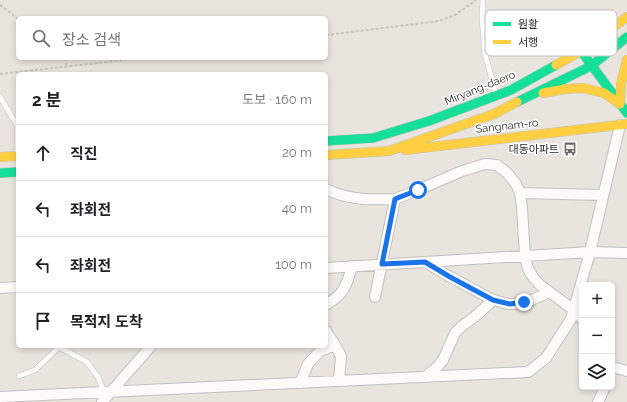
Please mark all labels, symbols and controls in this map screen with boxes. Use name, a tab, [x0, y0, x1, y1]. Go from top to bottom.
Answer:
legend	[485, 10, 617, 56]
search box	[16, 16, 328, 60]
text: 원활	[518, 18, 538, 31]
icon: search	[30, 27, 52, 49]
text: 장소 검색	[62, 31, 121, 49]
text: 서행	[518, 36, 538, 49]
street label: Miryang-daero	[443, 68, 518, 108]
text: 2 분	[32, 90, 61, 110]
text: 도보 · 160 m	[242, 92, 312, 107]
street label: Sangnam-ro	[475, 116, 540, 136]
bus stop icon: 대동아파트	[562, 141, 578, 157]
icon: ahead	[32, 142, 54, 164]
place label: 대동아파트	[508, 143, 559, 156]
text: 직진	[70, 145, 98, 163]
text: 20 m	[282, 145, 312, 160]
route start	[409, 181, 427, 199]
icon: left	[32, 198, 54, 220]
text: 좌회전	[70, 201, 111, 219]
text: 40 m	[282, 201, 312, 216]
icon: left	[32, 254, 54, 276]
text: 좌회전	[70, 257, 111, 275]
text: 100 m	[275, 257, 312, 272]
map controls	[579, 282, 615, 390]
button: +	[579, 282, 615, 318]
route end	[515, 293, 533, 311]
icon: arrive	[32, 310, 54, 332]
text: 목적지 도착	[70, 313, 143, 331]
button: −	[579, 318, 615, 354]
button: layers	[579, 354, 615, 390]

